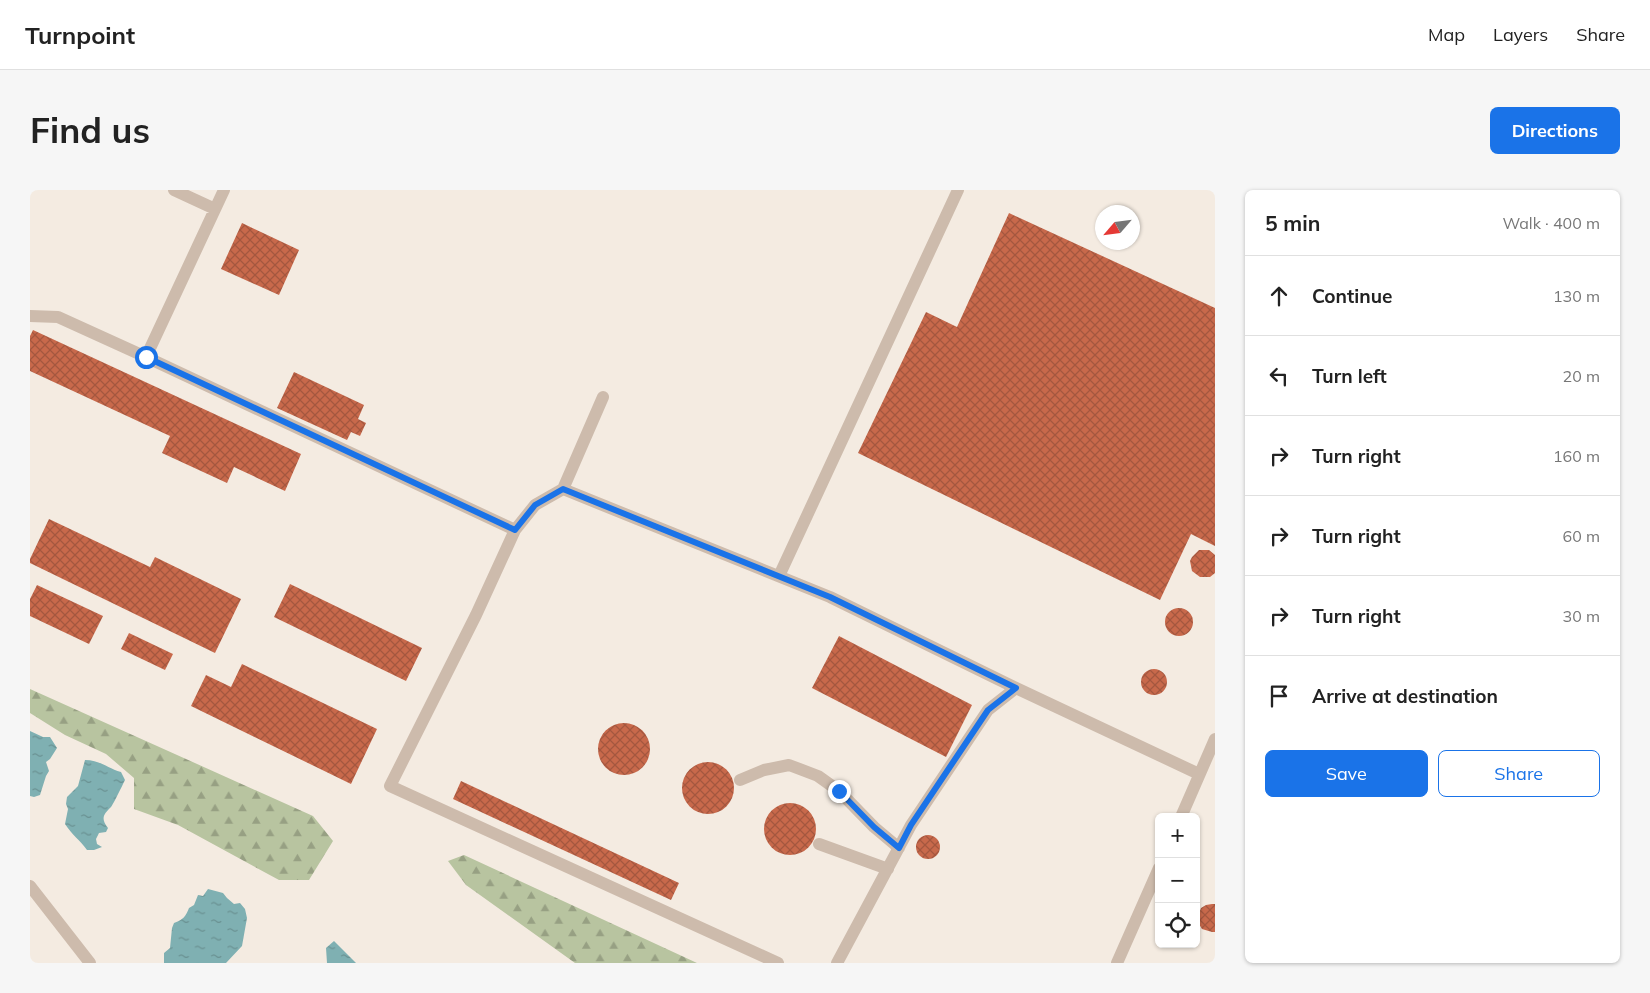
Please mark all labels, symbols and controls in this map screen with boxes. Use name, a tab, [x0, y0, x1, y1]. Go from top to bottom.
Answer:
text: Turnpoint	[25, 20, 135, 50]
text: Map	[1428, 23, 1465, 46]
text: Layers	[1493, 23, 1548, 46]
text: Share	[1576, 23, 1625, 46]
button: Directions	[1490, 107, 1620, 154]
text: Find us	[30, 108, 150, 152]
north arrow	[1095, 205, 1140, 250]
text: 5 min	[1265, 210, 1320, 236]
text: Walk · 400 m	[1502, 213, 1600, 233]
icon: ahead	[1265, 282, 1293, 310]
text: Continue	[1312, 284, 1392, 308]
text: 130 m	[1553, 286, 1600, 306]
route start	[135, 346, 158, 369]
icon: left	[1265, 362, 1293, 390]
text: Turn left	[1312, 364, 1387, 388]
text: 20 m	[1563, 366, 1600, 386]
icon: right	[1265, 442, 1293, 470]
text: Turn right	[1312, 444, 1401, 468]
text: 160 m	[1553, 446, 1600, 466]
icon: right	[1265, 522, 1293, 550]
text: Turn right	[1312, 524, 1401, 548]
text: 60 m	[1563, 526, 1600, 546]
icon: right	[1265, 602, 1293, 630]
text: Turn right	[1312, 604, 1401, 628]
text: 30 m	[1563, 606, 1600, 626]
icon: arrive	[1265, 682, 1293, 710]
text: Arrive at destination	[1312, 684, 1498, 708]
button: Save	[1265, 750, 1428, 797]
button: Share	[1438, 750, 1600, 797]
route end	[828, 780, 851, 803]
map controls	[1155, 813, 1200, 948]
button: +	[1155, 813, 1200, 858]
button: −	[1155, 858, 1200, 903]
button: locate	[1155, 903, 1200, 948]

